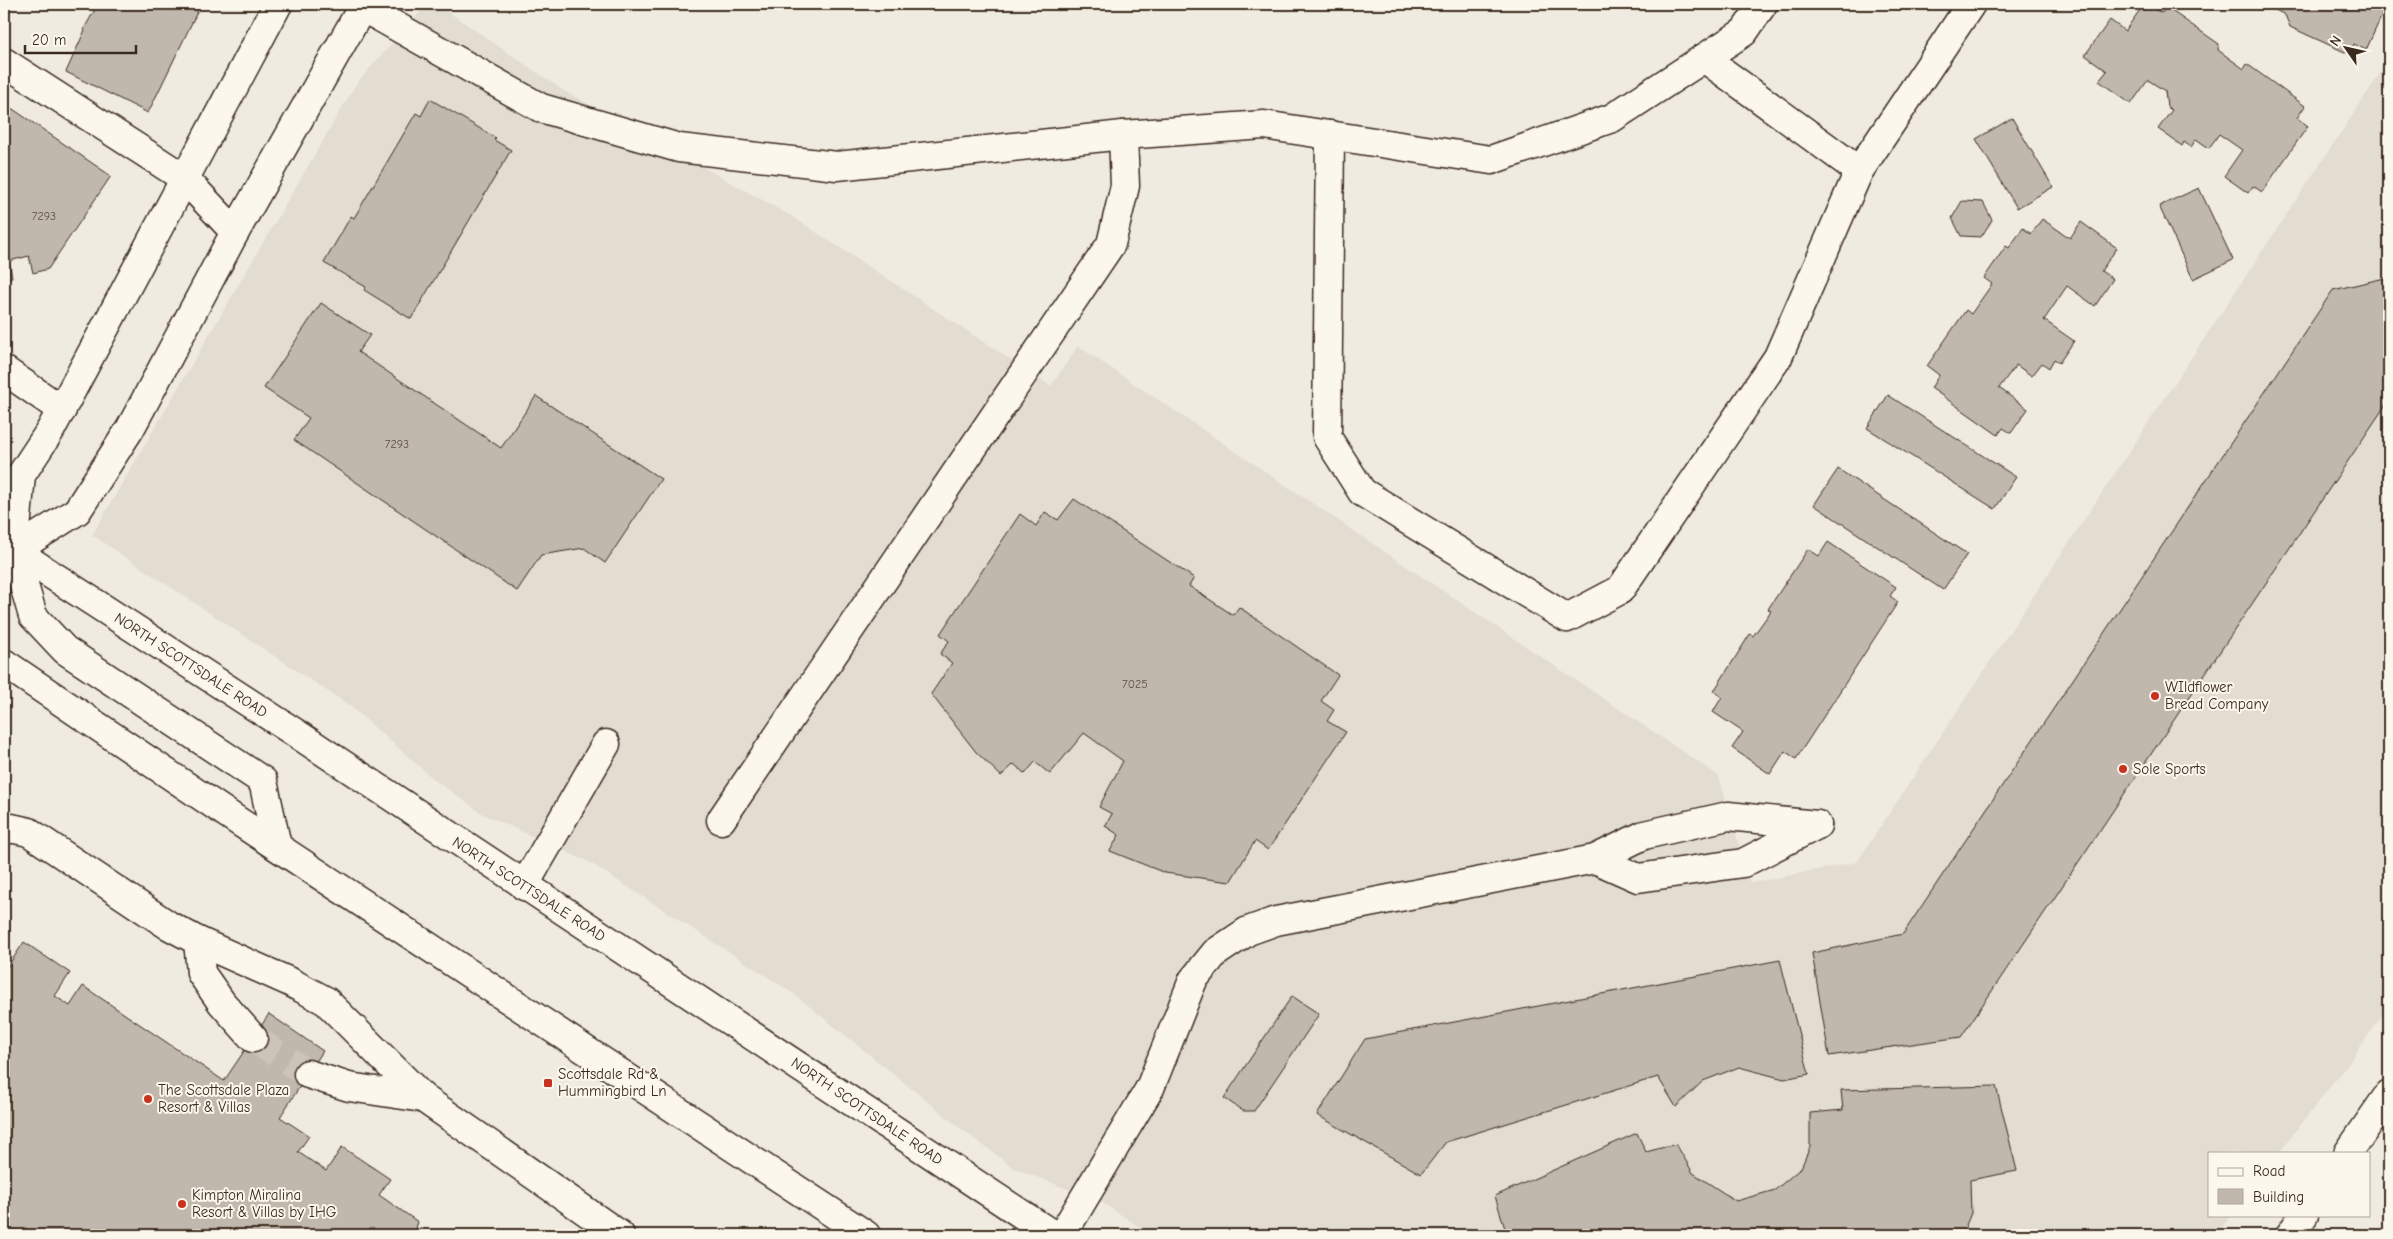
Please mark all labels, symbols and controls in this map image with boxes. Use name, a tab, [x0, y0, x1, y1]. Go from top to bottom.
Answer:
scale bar	[25, 22, 136, 54]
north arrow	[2320, 22, 2370, 72]
text: 20 m	[32, 31, 66, 49]
text: N	[2326, 32, 2345, 50]
house number: 7293	[32, 209, 56, 223]
house number: 7293	[385, 437, 409, 451]
street label: NORTH SCOTTSDALE ROAD	[111, 609, 271, 721]
house number: 7025	[1122, 677, 1148, 691]
place label: WIldflower Bread Company	[2165, 678, 2269, 713]
marker: WIldflower Bread Company	[2149, 690, 2161, 702]
place label: Sole Sports	[2133, 760, 2206, 778]
marker: Sole Sports	[2117, 763, 2129, 775]
street label: NORTH SCOTTSDALE ROAD	[449, 833, 609, 945]
street label: NORTH SCOTTSDALE ROAD	[788, 1053, 946, 1169]
place label: Scottsdale Rd & Hummingbird Ln	[558, 1065, 667, 1100]
marker: Scottsdale Rd & Hummingbird Ln	[542, 1077, 554, 1089]
place label: The Scottsdale Plaza Resort & Villas	[158, 1081, 289, 1116]
marker: The Scottsdale Plaza Resort & Villas	[142, 1093, 154, 1105]
legend	[2208, 1152, 2370, 1216]
text: Road	[2253, 1162, 2285, 1180]
place label: Kimpton Miralina Resort & Villas by IHG	[192, 1186, 337, 1221]
text: Building	[2253, 1188, 2304, 1206]
marker: Kimpton Miralina Resort & Villas by IHG	[176, 1198, 188, 1210]

